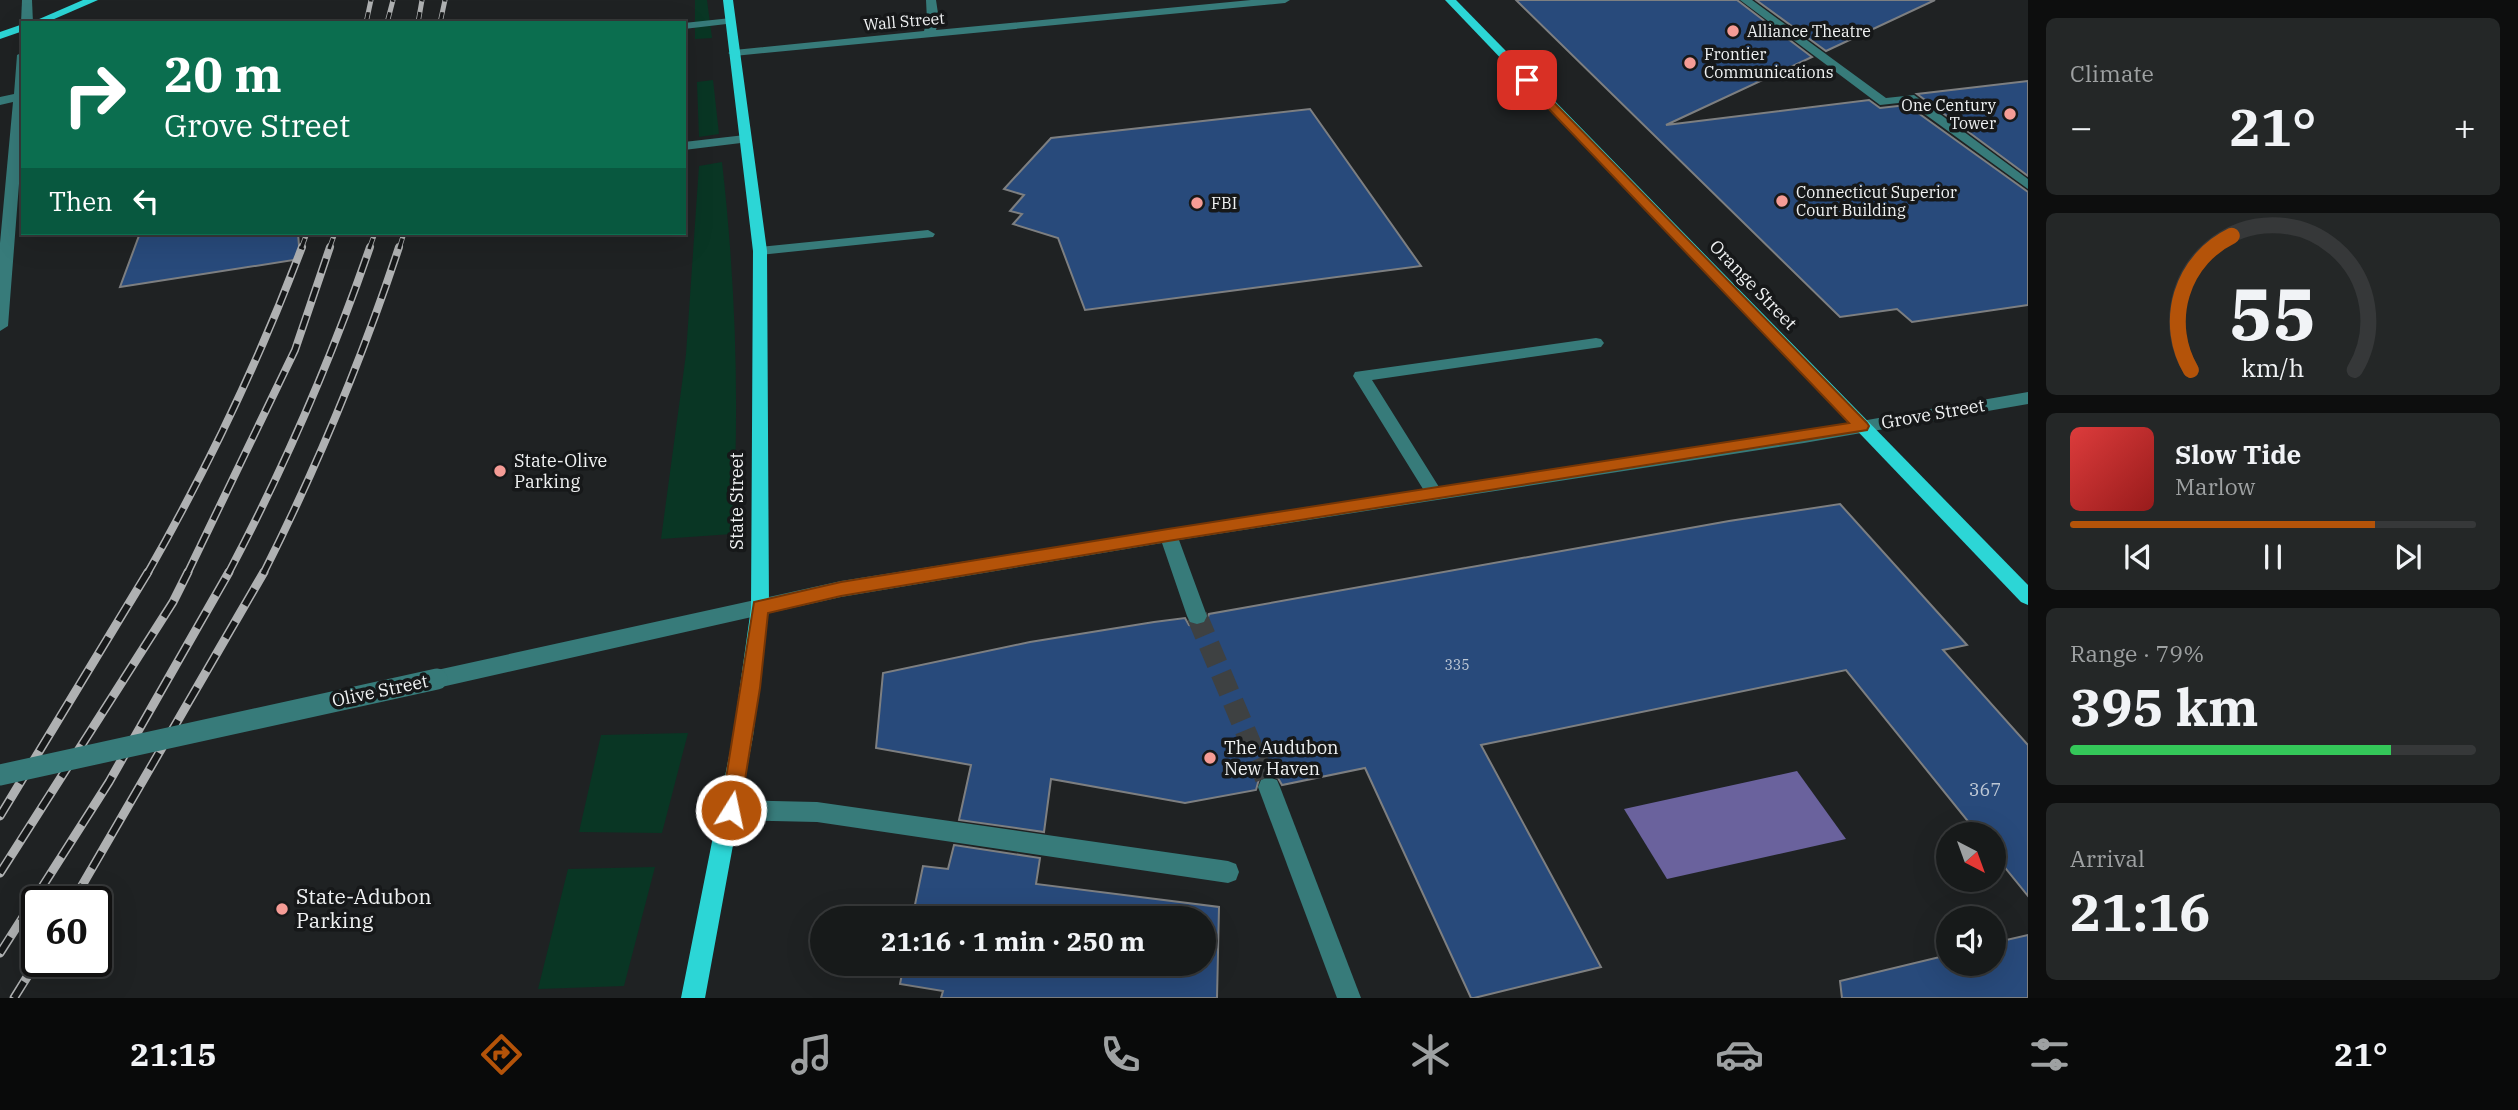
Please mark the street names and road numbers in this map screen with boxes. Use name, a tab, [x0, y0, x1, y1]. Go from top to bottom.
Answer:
street label: Wall Street	[863, 7, 946, 35]
street label: Orange Street	[1705, 235, 1802, 334]
street label: Grove Street	[1879, 393, 1986, 434]
street label: State Street	[725, 452, 748, 550]
street label: Olive Street	[330, 669, 430, 712]

